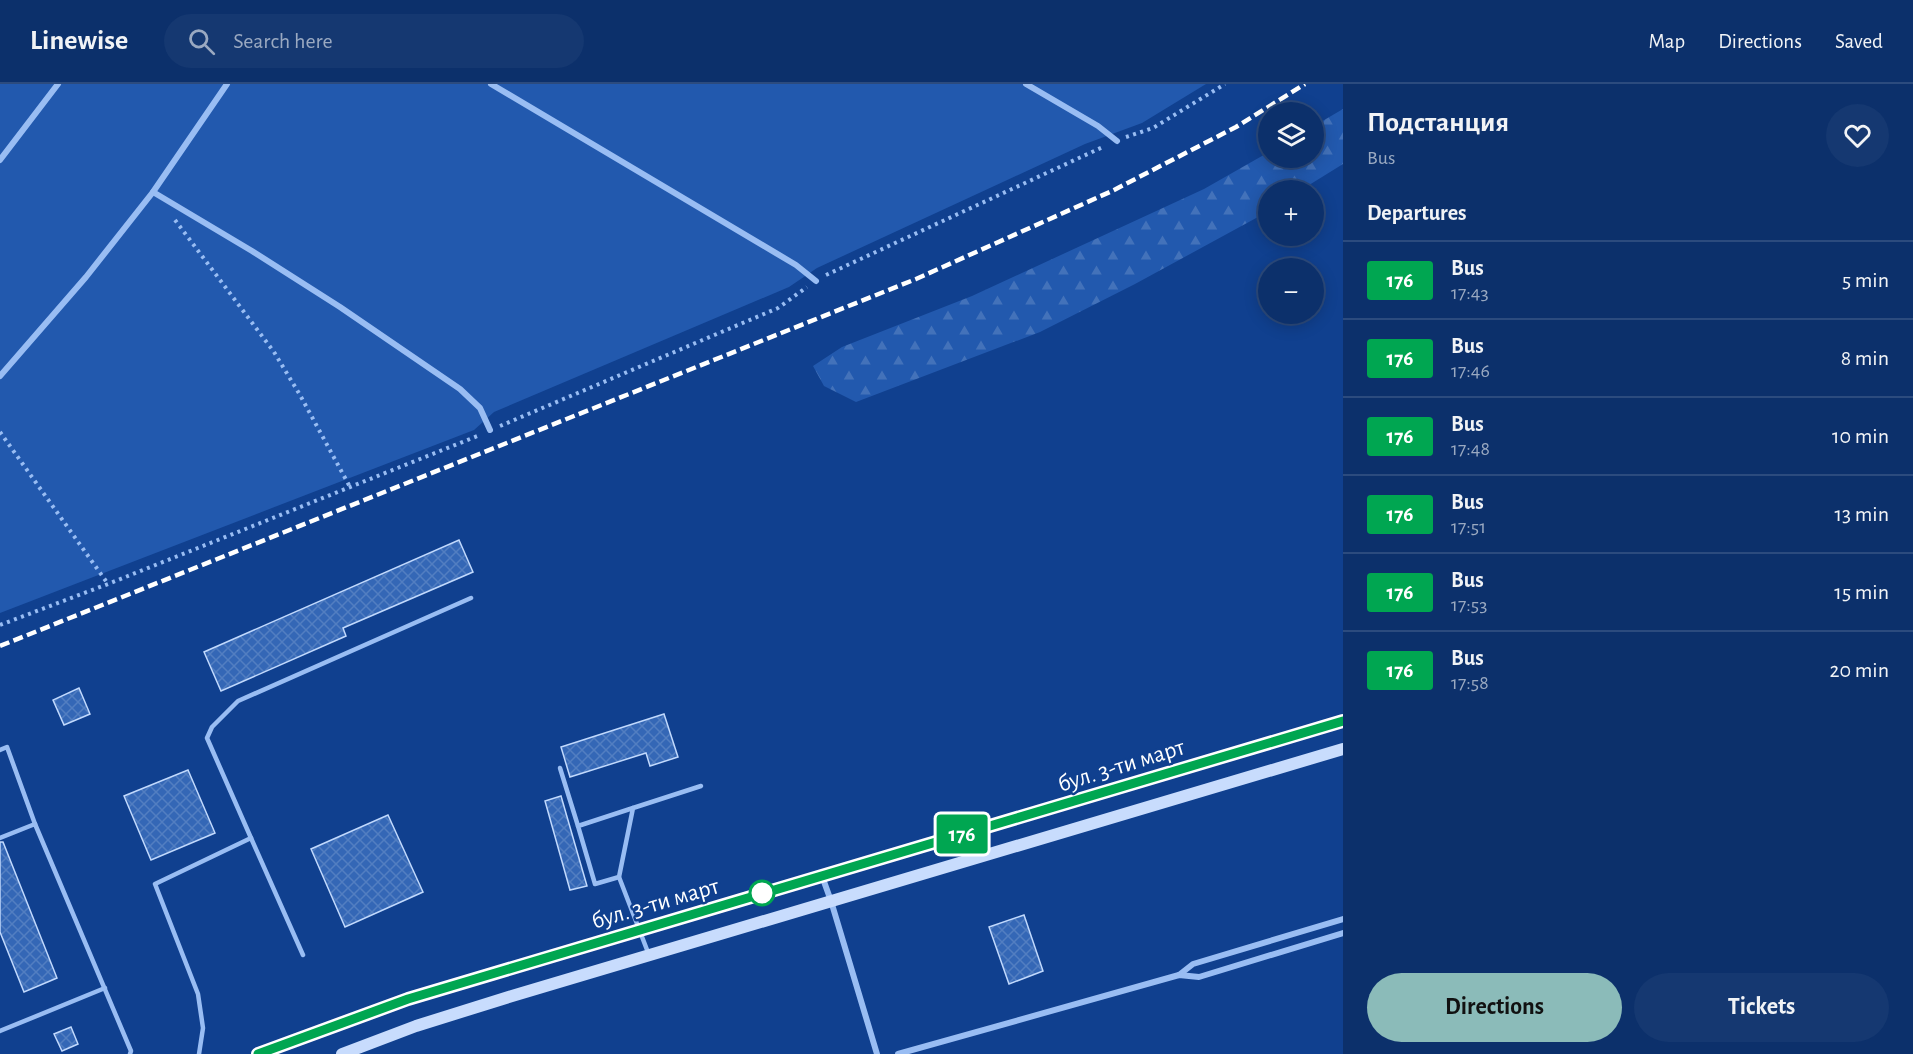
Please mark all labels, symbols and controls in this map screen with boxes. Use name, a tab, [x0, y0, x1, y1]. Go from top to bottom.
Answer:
search box	[164, 14, 584, 68]
icon: search	[185, 25, 218, 58]
text: Linewise	[30, 27, 128, 55]
text: Search here	[233, 30, 333, 52]
text: Map	[1649, 31, 1685, 52]
text: Directions	[1718, 31, 1802, 52]
text: Saved	[1835, 31, 1883, 52]
map controls	[1258, 102, 1324, 324]
button: layers	[1258, 102, 1324, 168]
button: heart	[1826, 104, 1889, 167]
text: Подстанция	[1367, 109, 1509, 137]
text: Bus	[1367, 148, 1395, 168]
button: +	[1258, 180, 1324, 246]
text: Departures	[1367, 202, 1467, 224]
text: Bus	[1451, 257, 1484, 279]
button: −	[1258, 258, 1324, 324]
text: 5 min	[1842, 269, 1889, 291]
text: 176	[1387, 270, 1413, 291]
text: 17:43	[1451, 283, 1489, 303]
text: Bus	[1451, 335, 1484, 357]
text: 8 min	[1841, 347, 1889, 369]
text: 176	[1387, 348, 1413, 369]
text: 17:46	[1451, 361, 1490, 381]
text: Bus	[1451, 413, 1484, 435]
text: 10 min	[1832, 425, 1889, 447]
text: 176	[1387, 426, 1413, 447]
text: 17:48	[1451, 439, 1490, 459]
text: Bus	[1451, 491, 1484, 513]
text: 13 min	[1834, 503, 1889, 525]
text: 176	[1387, 504, 1413, 525]
text: 17:51	[1451, 517, 1486, 537]
text: Bus	[1451, 569, 1484, 591]
text: 15 min	[1834, 581, 1889, 603]
text: 176	[1387, 582, 1413, 603]
text: 17:53	[1451, 595, 1487, 615]
text: Bus	[1451, 647, 1484, 669]
text: 20 min	[1829, 659, 1889, 681]
text: 176	[1387, 660, 1413, 681]
text: 17:58	[1451, 673, 1489, 693]
street label: бул. 3-ти март	[1055, 735, 1188, 797]
line badge: 176	[928, 814, 996, 854]
text: 176	[949, 824, 975, 845]
street label: бул. 3-ти март	[589, 874, 722, 934]
unlabelled marker	[749, 880, 775, 906]
button: Directions	[1367, 973, 1622, 1042]
button: Tickets	[1634, 973, 1889, 1042]

